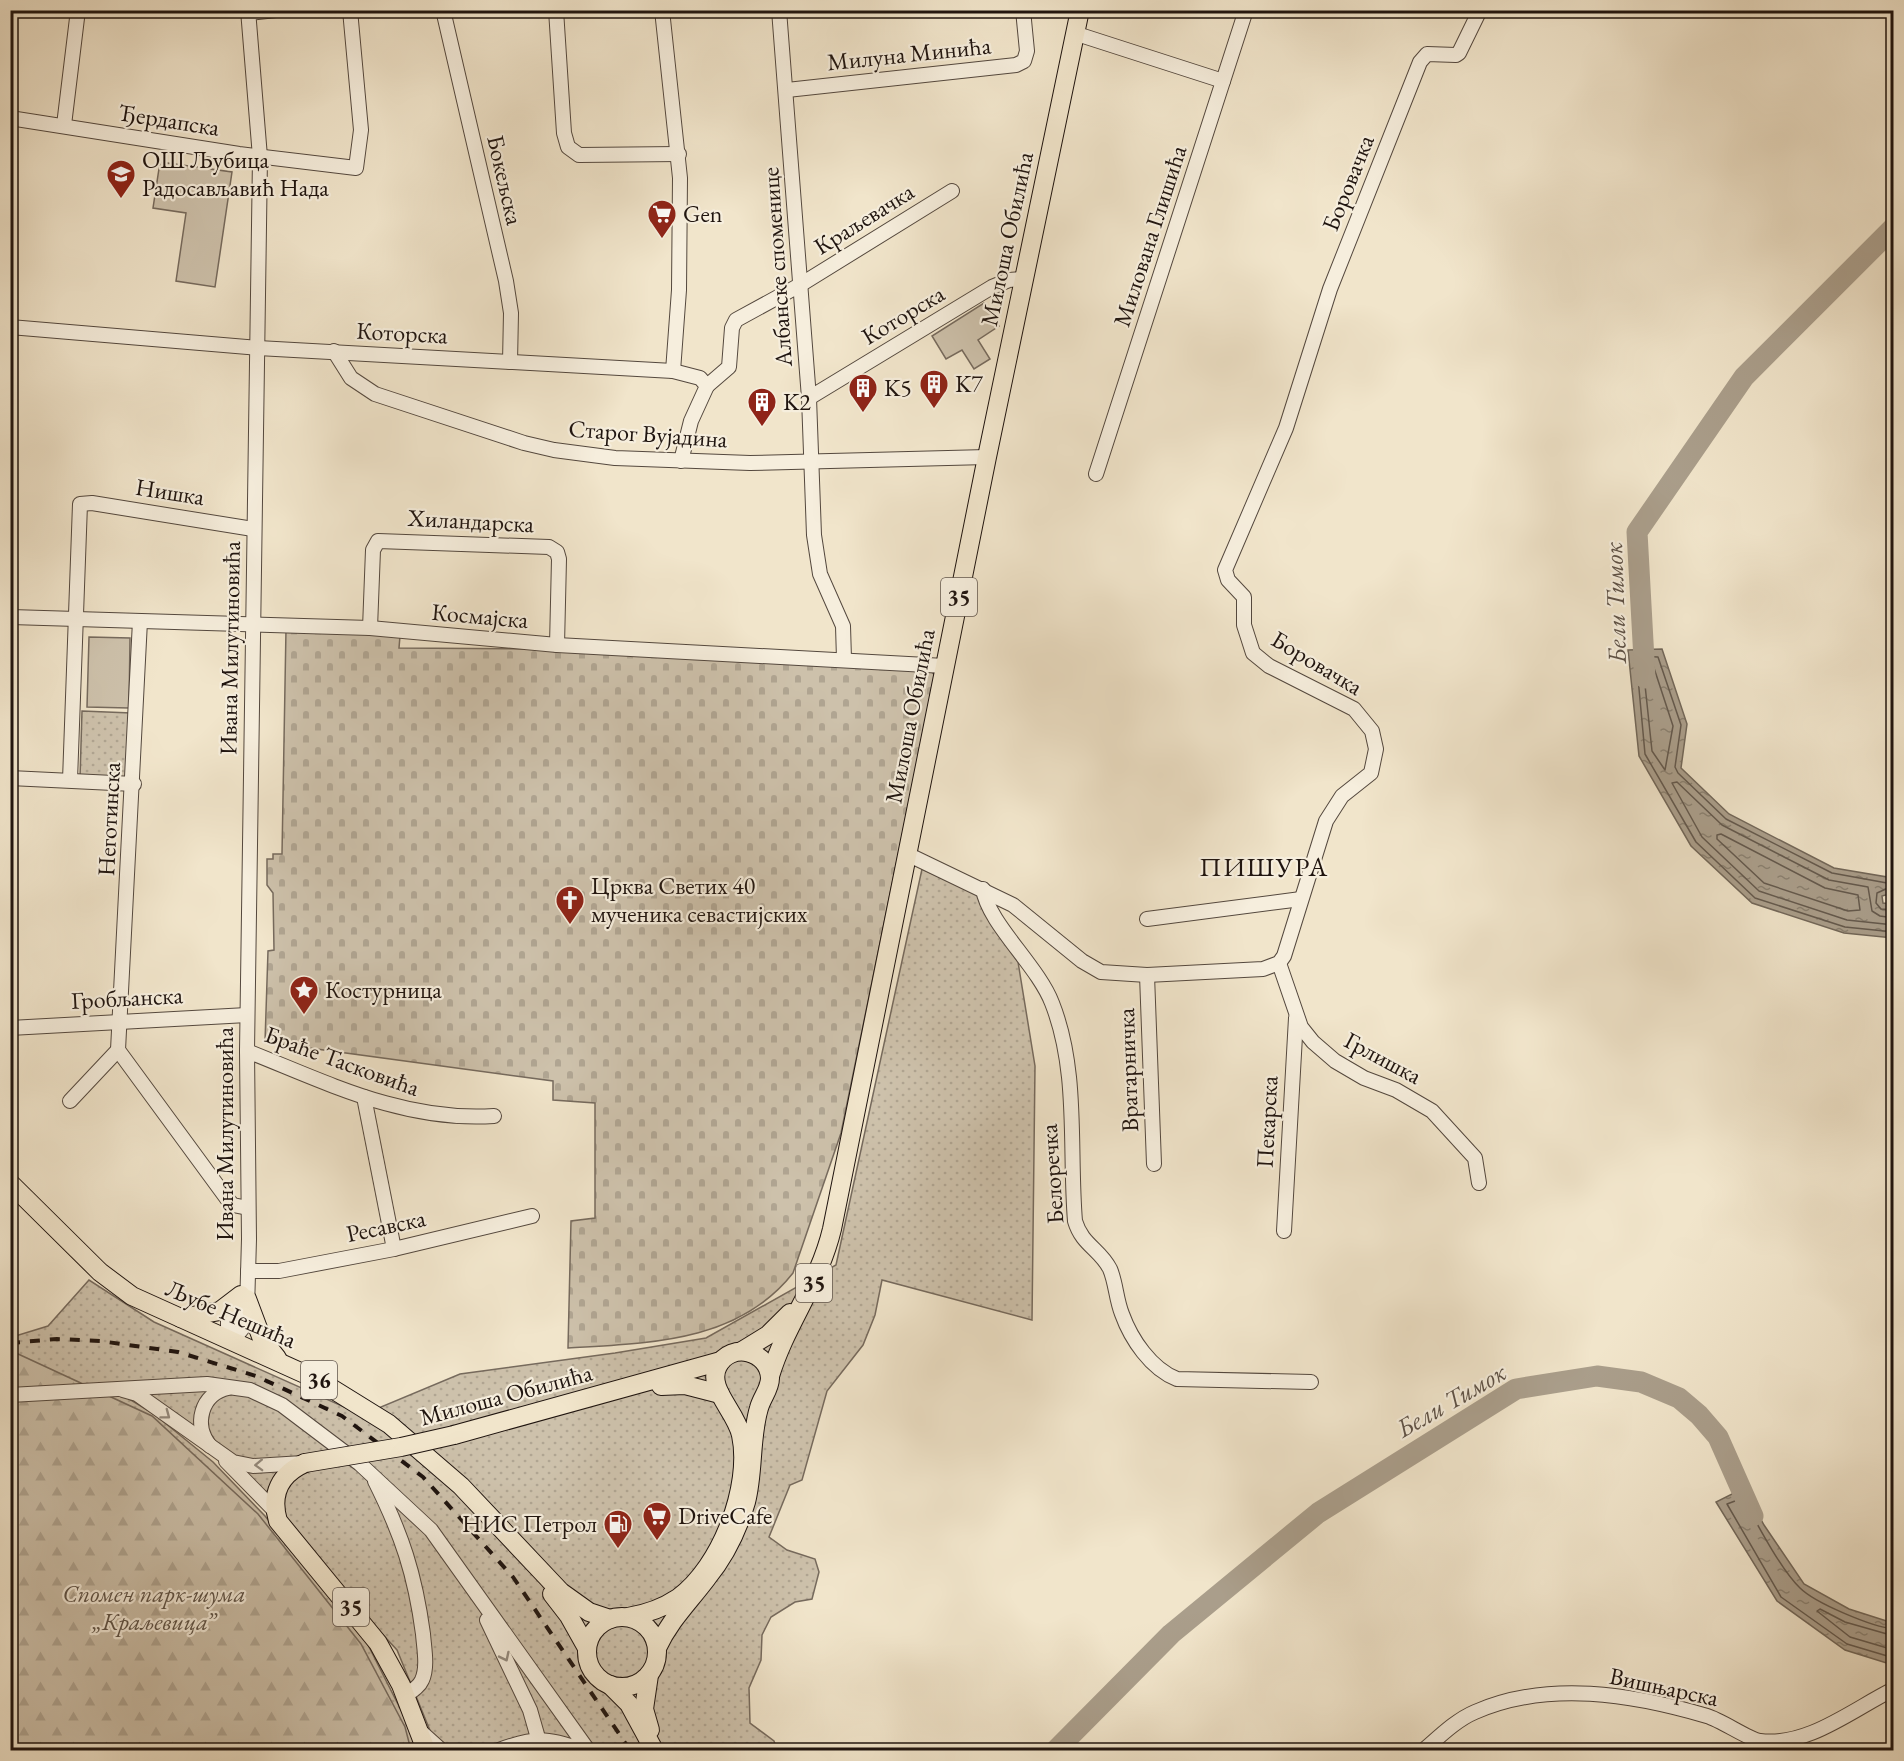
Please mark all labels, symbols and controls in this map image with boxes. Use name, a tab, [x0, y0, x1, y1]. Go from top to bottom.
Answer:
street label: Милуна Минића	[825, 29, 993, 78]
street label: Ђердапска	[116, 96, 222, 143]
street label: Боровачка	[1314, 130, 1381, 235]
street label: Бокељска	[480, 132, 531, 228]
street label: Милована Глишића	[1106, 141, 1194, 330]
place label: ОШ Љубица Радосављавић Нада	[142, 144, 329, 203]
street label: Милоша Обилића	[973, 149, 1040, 329]
school or university icon: ОШ Љубица Радосављавић Нада	[105, 158, 137, 200]
street label: Албанске споменице	[754, 166, 799, 369]
street label: Краљевачка	[808, 175, 920, 261]
supermarket icon: Gen	[646, 198, 678, 240]
place label: Gen	[683, 198, 723, 229]
street label: Которска	[856, 277, 950, 351]
street label: Которска	[356, 315, 449, 350]
building icon: K7	[918, 368, 950, 410]
place label: K7	[955, 368, 983, 399]
building icon: K5	[847, 372, 879, 414]
place label: K5	[884, 372, 912, 403]
building icon: K2	[746, 386, 778, 428]
place label: K2	[783, 386, 811, 417]
street label: Старог Вујадина	[567, 412, 729, 455]
street label: Нишка	[133, 471, 207, 512]
street label: Хиландарска	[406, 502, 535, 539]
street label: Ивана Милутиновића	[212, 540, 247, 755]
water label: Бели Тимок	[1596, 541, 1634, 665]
road number: 35	[941, 578, 977, 616]
street label: Космајска	[430, 596, 530, 635]
street label: Боровачка	[1266, 623, 1369, 702]
street label: Милоша Обилића	[877, 626, 942, 806]
street label: Неготинска	[90, 761, 127, 877]
district label: ПИШУРА	[1199, 849, 1329, 884]
place label: Црква Светих 40 мученика севастијских	[591, 870, 808, 929]
church icon: Црква Светих 40 мученика севастијских	[554, 884, 586, 926]
place icon: Костурница	[288, 974, 320, 1016]
place label: Костурница	[325, 974, 442, 1005]
street label: Гробљанска	[70, 979, 184, 1016]
street label: Вратарничка	[1110, 1007, 1145, 1133]
street label: Браће Тасковића	[260, 1018, 424, 1103]
street label: Грлишка	[1339, 1024, 1428, 1091]
street label: Ивана Милутиновића	[209, 1027, 240, 1241]
street label: Пекарска	[1249, 1075, 1284, 1169]
street label: Белоречка	[1033, 1123, 1070, 1225]
street label: Ресавска	[343, 1202, 429, 1249]
road number: 35	[796, 1264, 832, 1302]
street label: Љубе Нешића	[161, 1272, 302, 1355]
water label: Бели Тимок	[1389, 1355, 1513, 1446]
street label: Милоша Обилића	[416, 1356, 596, 1432]
road number: 36	[301, 1361, 337, 1399]
one-way arrow	[159, 1408, 170, 1419]
one-way arrow	[255, 1459, 264, 1472]
supermarket icon: DriveCafe	[641, 1500, 673, 1542]
place label: DriveCafe	[678, 1500, 772, 1531]
place label: НИС Петрол	[462, 1508, 597, 1539]
fuel station icon: НИС Петрол	[602, 1508, 634, 1550]
park label: Спомен парк-шума „Краљевица”	[62, 1578, 246, 1637]
road number: 35	[333, 1588, 369, 1626]
one-way arrow	[497, 1651, 509, 1662]
street label: Вишњарска	[1607, 1660, 1722, 1713]

